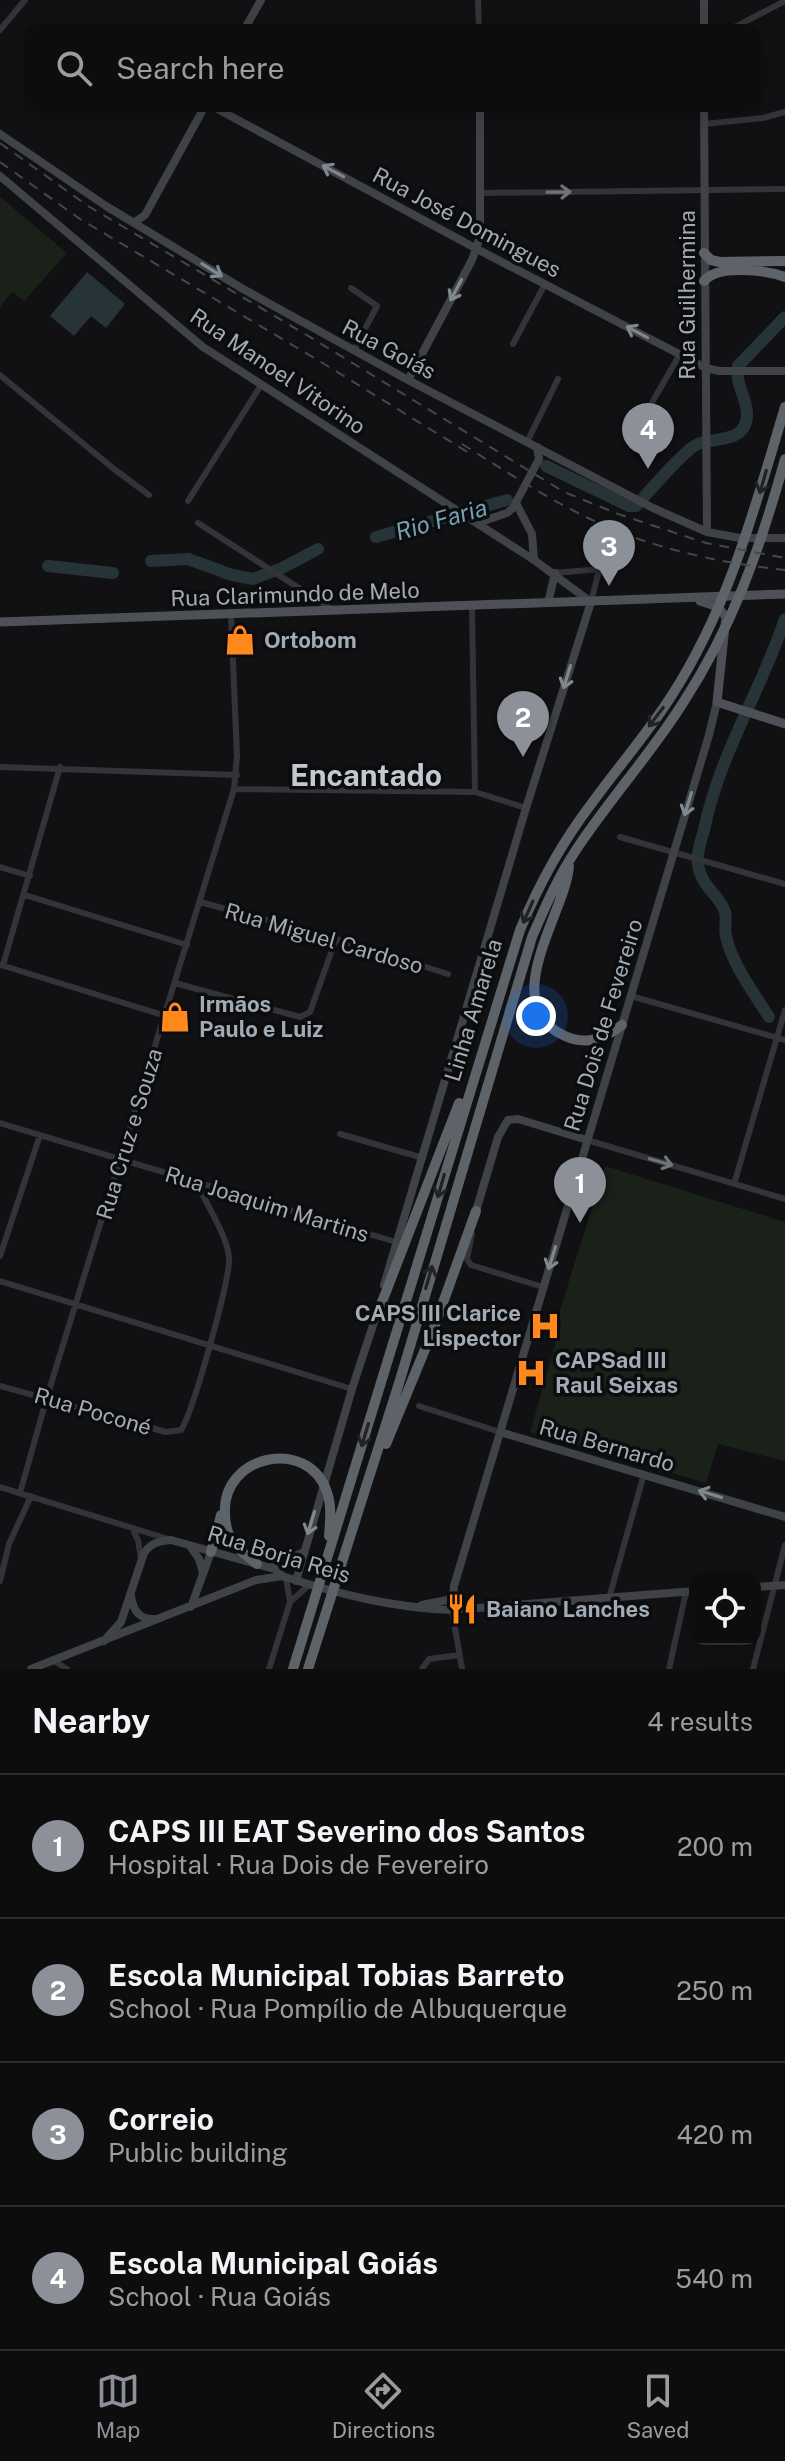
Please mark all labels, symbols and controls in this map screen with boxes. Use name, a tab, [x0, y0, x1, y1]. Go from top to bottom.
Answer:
search box	[24, 24, 761, 112]
icon: search	[52, 46, 96, 90]
text: Search here	[116, 50, 284, 86]
street label: Rua José Domingues	[368, 161, 566, 283]
one-way arrow	[321, 163, 345, 178]
one-way arrow	[545, 184, 572, 200]
street label: Rua Guilhermina	[674, 210, 700, 380]
one-way arrow	[200, 262, 223, 278]
one-way arrow	[447, 278, 463, 302]
street label: Rua Manoel Vitorino	[185, 303, 371, 439]
street label: Rua Goiás	[338, 314, 440, 384]
one-way arrow	[625, 323, 649, 339]
pin: 4	[622, 403, 674, 469]
one-way arrow	[755, 469, 770, 495]
water label: Rio Faria	[392, 493, 490, 545]
pin: 3	[583, 520, 635, 586]
street label: Rua Clarimundo de Melo	[170, 577, 420, 611]
shop icon: Ortobom	[223, 623, 257, 657]
place label: Ortobom	[264, 627, 357, 653]
one-way arrow	[559, 664, 574, 689]
pin: 2	[497, 691, 549, 757]
one-way arrow	[648, 706, 665, 727]
district label: Encantado	[290, 757, 442, 793]
one-way arrow	[680, 791, 695, 817]
street label: Rua Miguel Cardoso	[222, 897, 426, 979]
one-way arrow	[519, 899, 534, 924]
street label: Rua Dois de Fevereiro	[558, 916, 648, 1134]
street label: Linha Amarela	[439, 936, 507, 1084]
place label: Irmãos Paulo e Luiz	[199, 991, 323, 1042]
your location	[516, 996, 556, 1036]
shop icon: Irmãos Paulo e Luiz	[158, 1000, 192, 1034]
street label: Rua Cruz e Souza	[91, 1045, 167, 1223]
one-way arrow	[648, 1155, 674, 1170]
pin: 1	[554, 1157, 606, 1223]
street label: Rua Joaquim Martins	[162, 1161, 372, 1247]
one-way arrow	[433, 1173, 448, 1199]
one-way arrow	[544, 1245, 558, 1270]
one-way arrow	[423, 1264, 438, 1290]
place label: CAPS III Clarice Lispector	[355, 1300, 521, 1351]
hospital icon: CAPS III Clarice Lispector	[528, 1309, 562, 1343]
place label: CAPSad III Raul Seixas	[555, 1347, 678, 1398]
hospital icon: CAPSad III Raul Seixas	[514, 1356, 548, 1390]
street label: Rua Poconé	[31, 1382, 155, 1440]
street label: Rua Bernardo	[536, 1413, 678, 1477]
one-way arrow	[357, 1422, 371, 1447]
one-way arrow	[698, 1486, 724, 1501]
one-way arrow	[303, 1509, 318, 1535]
street label: Rua Borja Reis	[205, 1520, 353, 1588]
map controls	[689, 1573, 761, 1645]
button: locate	[689, 1573, 761, 1645]
restaurant icon: Baiano Lanches	[445, 1592, 479, 1626]
place label: Baiano Lanches	[486, 1596, 650, 1622]
text: Nearby	[32, 1701, 150, 1741]
text: 4 results	[647, 1706, 753, 1737]
text: CAPS III EAT Severino dos Santos	[108, 1813, 585, 1849]
text: 1	[52, 1831, 64, 1862]
text: 200 m	[677, 1831, 753, 1862]
text: Hospital · Rua Dois de Fevereiro	[108, 1849, 489, 1880]
text: Escola Municipal Tobias Barreto	[108, 1957, 564, 1993]
text: 2	[50, 1975, 66, 2006]
text: 250 m	[676, 1975, 753, 2006]
text: School · Rua Pompílio de Albuquerque	[108, 1993, 567, 2024]
text: Correio	[108, 2101, 214, 2137]
text: 3	[49, 2119, 67, 2150]
text: 420 m	[676, 2119, 753, 2150]
text: Public building	[108, 2137, 288, 2168]
text: Escola Municipal Goiás	[108, 2245, 438, 2281]
text: 4	[49, 2263, 67, 2294]
text: 540 m	[675, 2263, 753, 2294]
text: School · Rua Goiás	[108, 2281, 331, 2312]
tab: Map	[96, 2369, 140, 2443]
tab: Directions	[332, 2369, 435, 2443]
tab: Saved	[626, 2369, 689, 2443]

